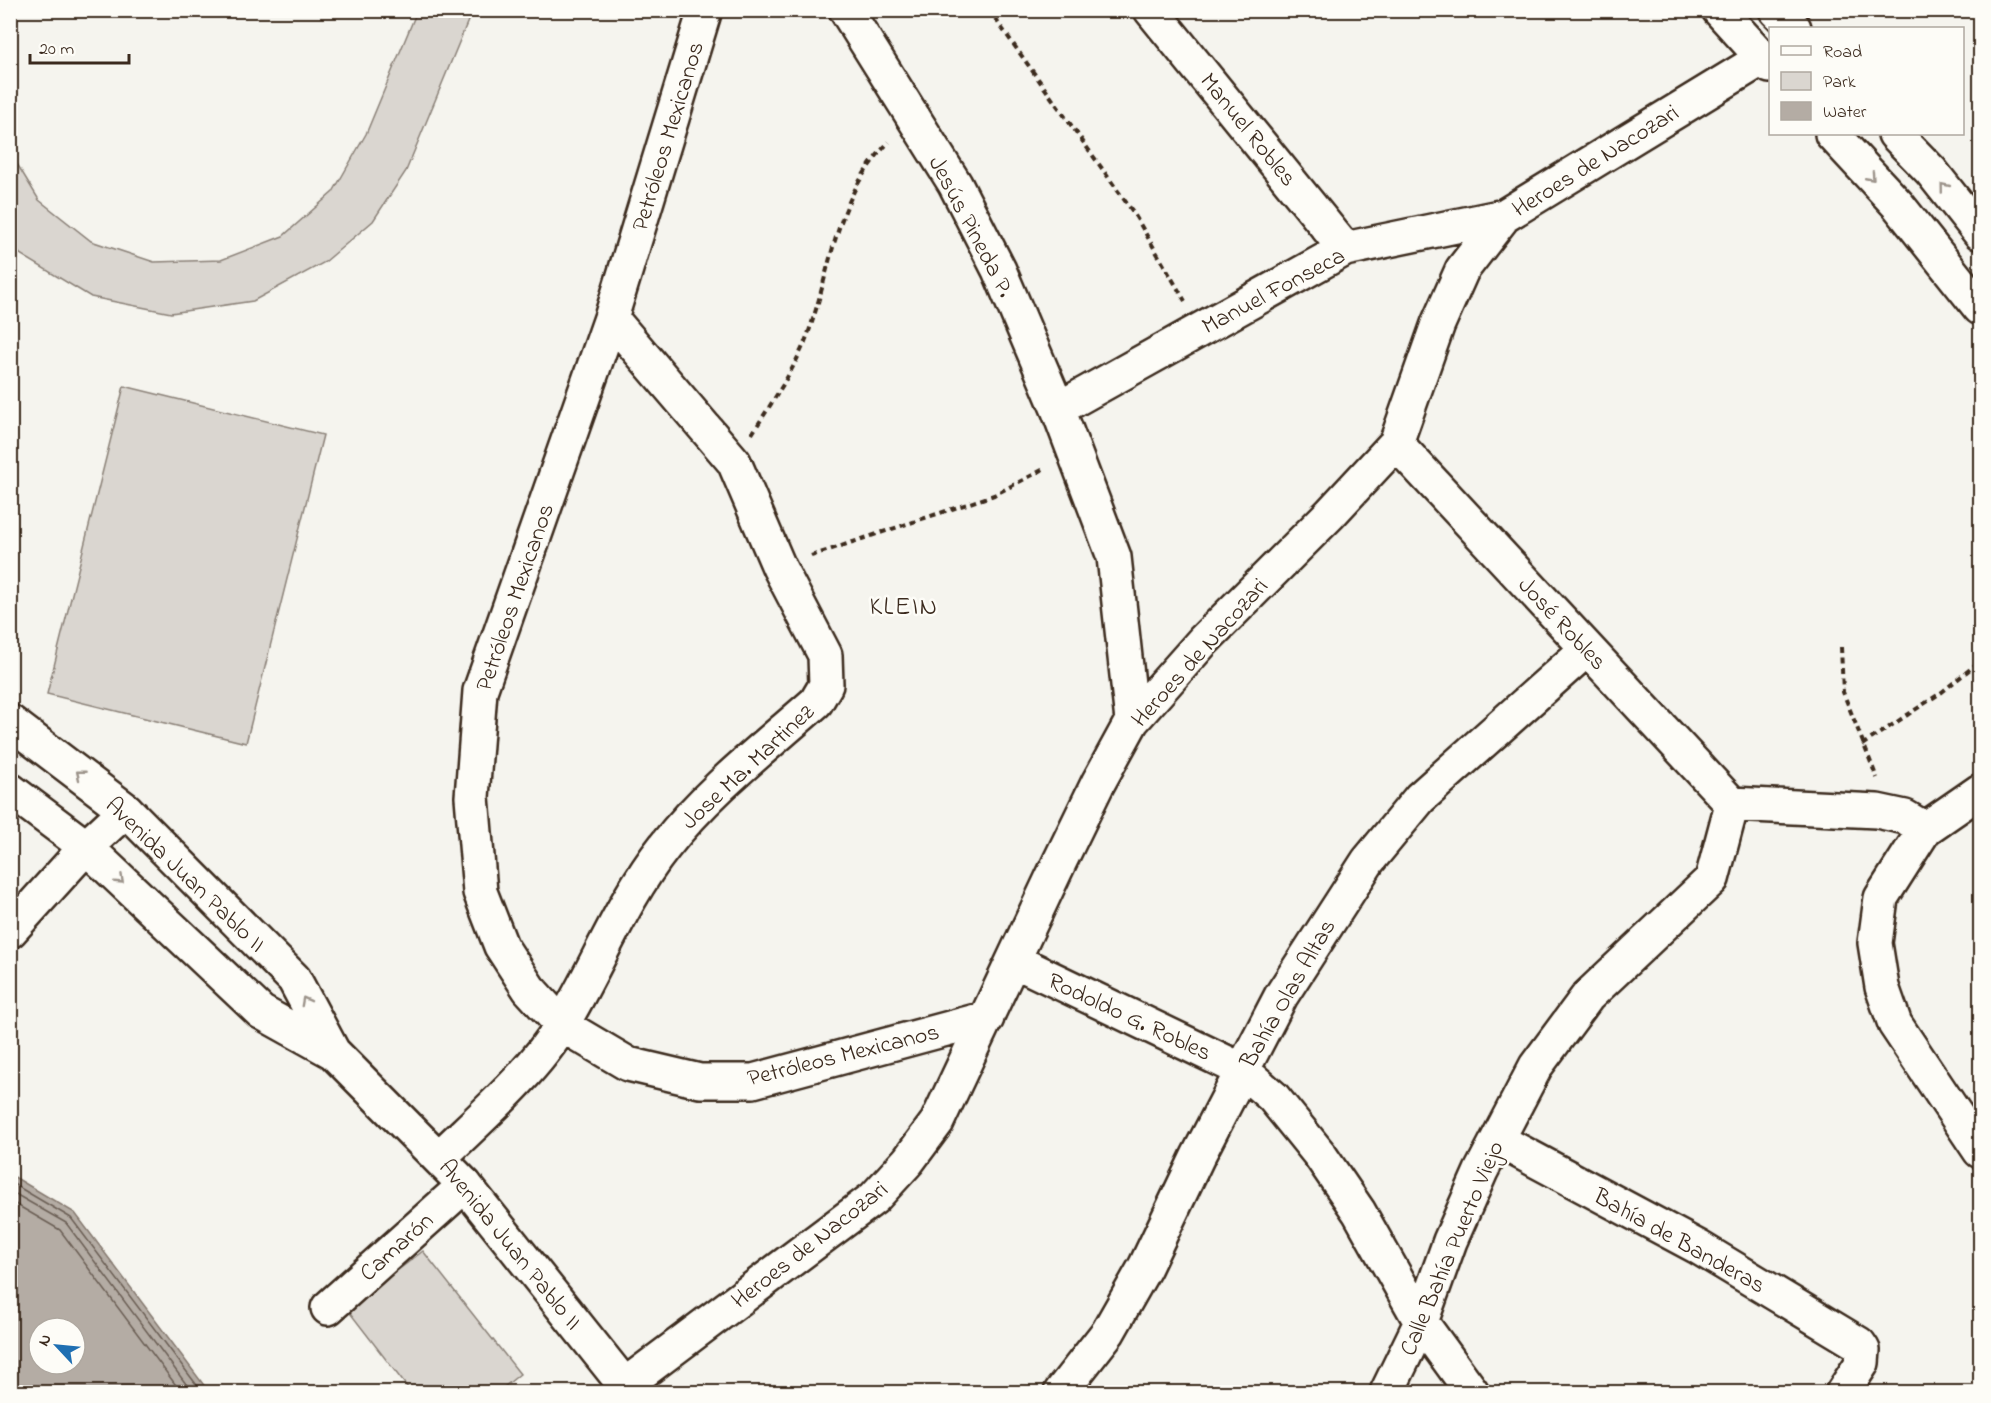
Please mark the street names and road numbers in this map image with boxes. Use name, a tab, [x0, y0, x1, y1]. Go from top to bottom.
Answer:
street label: Petróleos Mexicanos	[624, 38, 715, 236]
street label: Manuel Robles	[1190, 66, 1304, 195]
street label: Heroes de Nacozari	[1506, 97, 1687, 228]
street label: Jesús Pineda P.	[918, 150, 1022, 304]
street label: Manuel Fonseca	[1196, 240, 1352, 345]
street label: Petróleos Mexicanos	[468, 499, 565, 696]
street label: José Robles	[1508, 570, 1614, 679]
street label: Heroes de Nacozari	[1124, 571, 1278, 736]
street label: Jose Ma. Martinez	[674, 696, 824, 839]
street label: Avenida Juan Pablo II	[96, 790, 272, 962]
street label: Bahía Olas Altas	[1232, 913, 1346, 1076]
street label: Rodoldo G. Robles	[1041, 965, 1217, 1072]
street label: Petróleos Mexicanos	[744, 1016, 943, 1097]
street label: Calle Bahía Puerto Viejo	[1392, 1136, 1514, 1362]
street label: Avenida Juan Pablo II	[429, 1152, 589, 1339]
street label: Heroes de Nacozari	[725, 1173, 897, 1319]
street label: Bahía de Banderas	[1586, 1180, 1771, 1304]
street label: Camarón	[353, 1205, 443, 1291]

